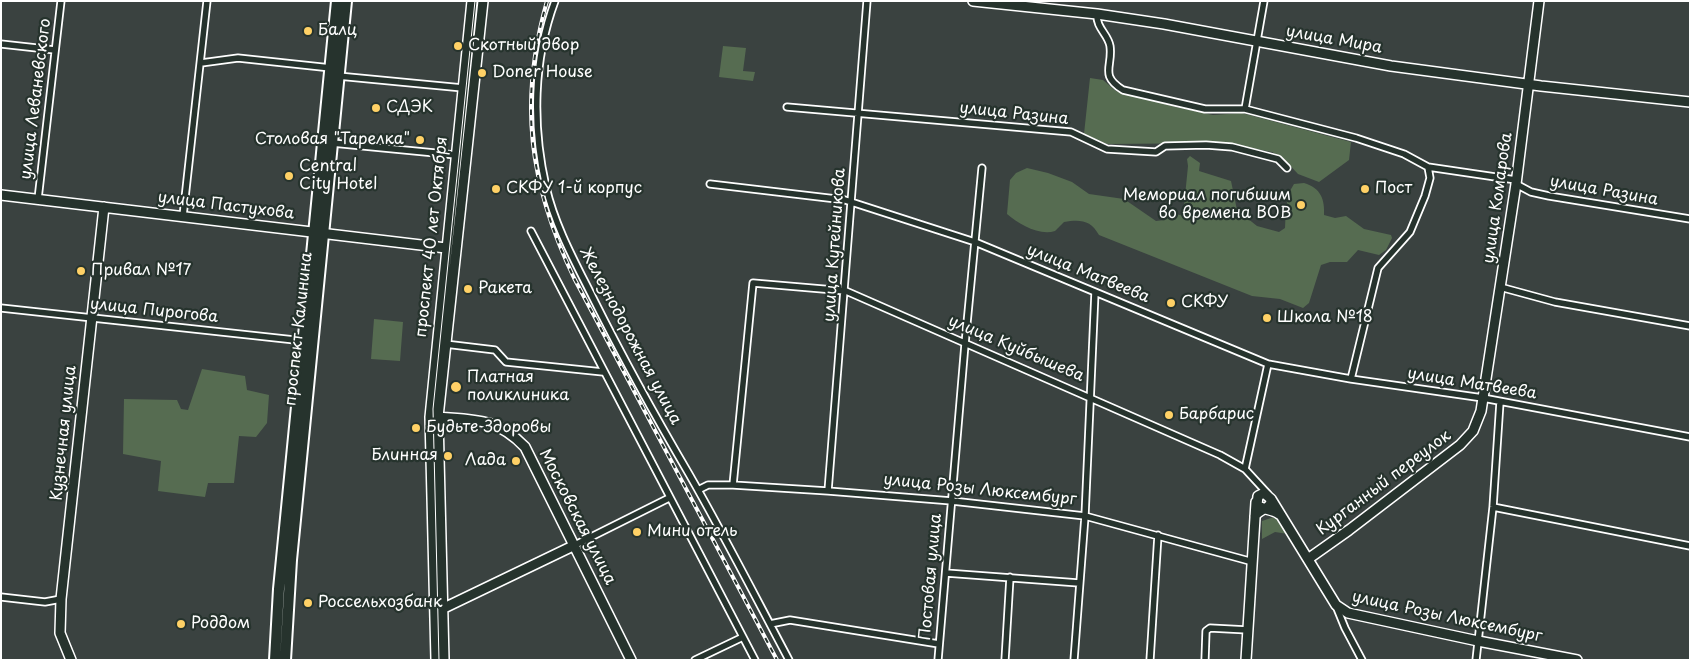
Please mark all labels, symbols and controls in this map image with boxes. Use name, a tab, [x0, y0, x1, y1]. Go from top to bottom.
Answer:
street label: улица Леваневского	[17, 17, 55, 181]
place label: Балц	[318, 21, 357, 41]
street label: улица Мира	[1284, 22, 1384, 58]
marker: Балц	[302, 25, 314, 37]
place label: Скотный двор	[468, 36, 579, 56]
marker: Скотный двор	[452, 40, 464, 52]
place label: Doner House	[492, 63, 593, 83]
marker: Doner House	[476, 67, 488, 79]
place label: СДЭК	[386, 98, 433, 118]
street label: улица Разина	[959, 99, 1069, 129]
marker: СДЭК	[370, 102, 382, 114]
place label: Столовая "Тарелка"	[255, 130, 410, 150]
street label: улица Комарова	[1479, 131, 1517, 265]
marker: Столовая "Тарелка"	[414, 134, 426, 146]
street label: проспект 40 лет Октября	[412, 136, 452, 338]
place label: Central City Hotel	[299, 157, 377, 195]
street label: улица Кутейникова	[820, 167, 850, 323]
marker: Central City Hotel	[283, 170, 295, 182]
street label: улица Разина	[1548, 172, 1660, 210]
place label: СКФУ 1-й корпус	[506, 179, 642, 199]
place label: Пост	[1375, 179, 1412, 199]
marker: СКФУ 1-й корпус	[490, 183, 502, 195]
marker: Пост	[1359, 183, 1371, 195]
place label: Мемориал погибшим во времена ВОВ	[1123, 186, 1291, 224]
street label: улица Пастухова	[157, 188, 295, 224]
marker: Мемориал погибшим во времена ВОВ	[1295, 199, 1307, 211]
street label: улица Матвеева	[1024, 241, 1152, 307]
street label: Железнодорожная улица	[575, 244, 685, 428]
street label: проспект Калинина	[281, 251, 317, 407]
place label: Привал №17	[91, 261, 191, 281]
marker: Привал №17	[75, 265, 87, 277]
place label: Ракета	[478, 279, 532, 299]
marker: Ракета	[462, 283, 474, 295]
place label: СКФУ	[1181, 293, 1228, 313]
street label: улица Пирогова	[89, 295, 219, 327]
marker: СКФУ	[1165, 297, 1177, 309]
place label: Школа №18	[1277, 308, 1373, 328]
street label: улица Куйбышева	[945, 312, 1087, 386]
marker: Школа №18	[1261, 312, 1273, 324]
street label: улица Матвеева	[1406, 364, 1538, 404]
street label: Кузнечная улица	[47, 365, 81, 501]
place label: Платная поликлиника	[467, 368, 569, 406]
marker: Платная поликлиника	[449, 380, 463, 394]
place label: Барбарис	[1179, 405, 1254, 425]
marker: Барбарис	[1163, 409, 1175, 421]
place label: Будьте Здоровы	[426, 418, 551, 438]
marker: Будьте Здоровы	[410, 422, 422, 434]
street label: Курганный переулок	[1313, 426, 1455, 540]
place label: Блинная	[372, 446, 438, 466]
street label: Московская улица	[535, 446, 619, 588]
marker: Блинная	[442, 450, 454, 462]
place label: Лада	[465, 451, 506, 471]
marker: Лада	[510, 455, 522, 467]
street label: улица Розы Люксембург	[882, 470, 1078, 510]
street label: Постовая улица	[916, 513, 946, 641]
place label: Мини отель	[647, 522, 737, 542]
marker: Мини отель	[631, 526, 643, 538]
street label: улица Розы Люксембург	[1350, 587, 1544, 647]
place label: Россельхозбанк	[318, 593, 443, 613]
marker: Россельхозбанк	[302, 597, 314, 609]
place label: Роддом	[191, 614, 250, 634]
marker: Роддом	[175, 618, 187, 630]

